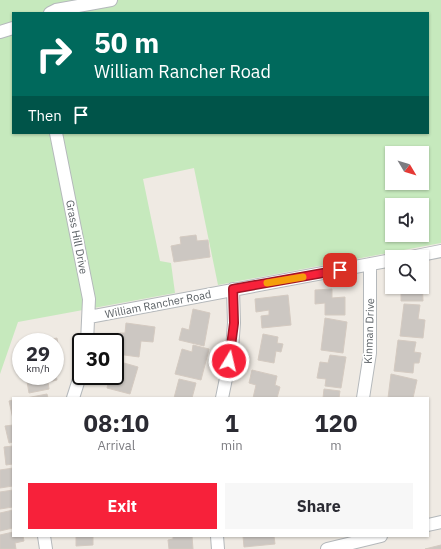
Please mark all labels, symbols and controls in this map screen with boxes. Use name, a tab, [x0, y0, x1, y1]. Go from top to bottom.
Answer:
text: 50 m	[94, 24, 159, 61]
icon: right	[28, 28, 80, 80]
text: William Rancher Road	[94, 60, 271, 83]
icon: arrive	[70, 104, 92, 126]
text: Then	[28, 106, 62, 125]
north arrow	[385, 146, 429, 190]
map controls	[385, 146, 429, 294]
button: sound	[385, 198, 429, 242]
street label: Grass Hill Drive	[63, 199, 91, 275]
button: search	[385, 250, 429, 294]
pin	[323, 253, 357, 287]
icon: arrive	[329, 259, 351, 281]
street label: William Rancher Road	[104, 287, 212, 321]
street label: Kinman Drive	[361, 298, 377, 364]
speed limit sign: 30	[72, 333, 124, 385]
text: 29	[26, 340, 50, 367]
position arrow	[208, 340, 250, 382]
text: km/h	[26, 362, 50, 375]
text: 08:10	[84, 407, 149, 439]
text: 1	[224, 407, 239, 439]
text: 120	[314, 407, 357, 439]
text: Arrival	[97, 437, 135, 454]
text: min	[221, 437, 243, 454]
text: m	[330, 437, 341, 454]
button: Exit	[28, 483, 217, 529]
button: Share	[225, 483, 413, 529]

